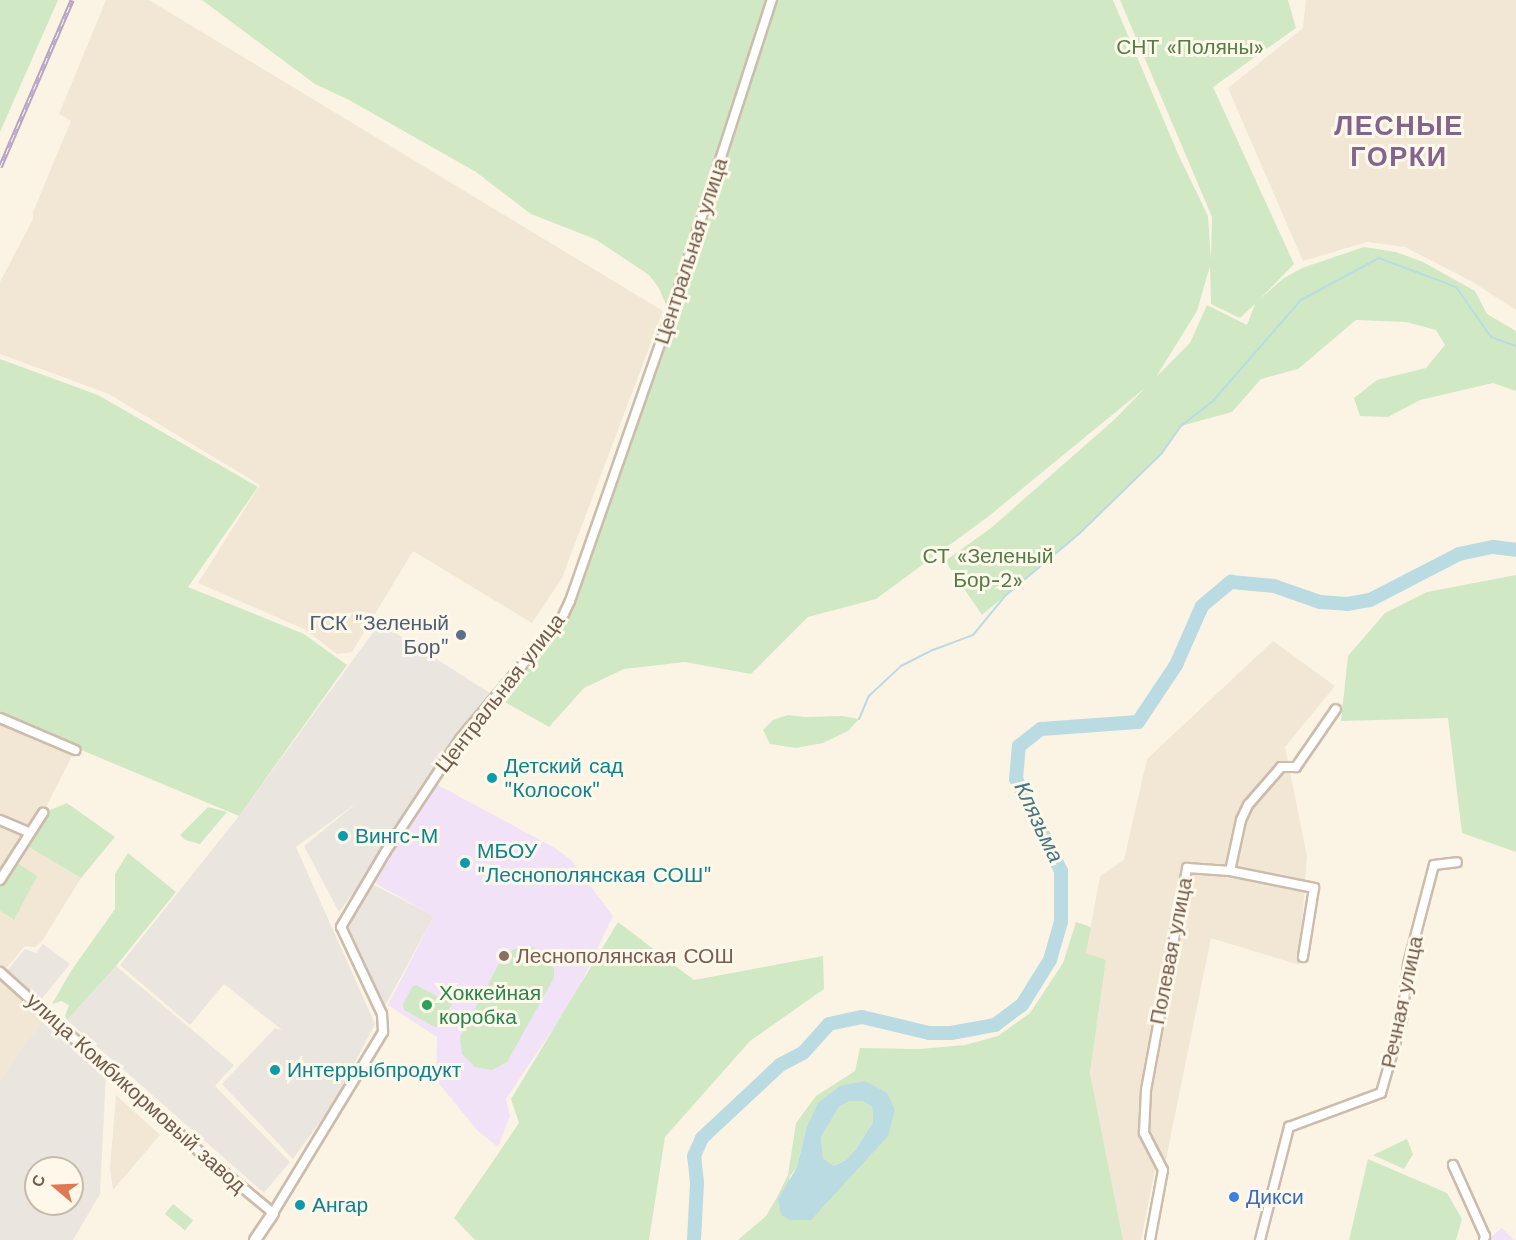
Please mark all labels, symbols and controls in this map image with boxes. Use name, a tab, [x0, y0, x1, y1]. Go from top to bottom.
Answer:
park label: СНТ «Поляны»	[1116, 34, 1264, 60]
district label: ЛЕСНЫЕ ГОРКИ	[1334, 110, 1464, 173]
street label: Центральная улица	[649, 155, 733, 347]
park label: СТ «Зеленый Бор-2»	[923, 543, 1053, 593]
street label: Центральная улица	[430, 609, 570, 777]
place label: ГСК "Зеленый Бор"	[310, 610, 449, 660]
marker: ГСК "Зеленый Бор"	[454, 628, 468, 642]
place label: Детский сад "Колосок"	[504, 753, 623, 803]
marker: Детский сад "Колосок"	[485, 771, 499, 785]
water label: Клязьма	[1009, 777, 1069, 867]
place label: Вингс-М	[355, 823, 438, 849]
marker: Вингс-М	[336, 829, 350, 843]
place label: МБОУ "Леснополянская СОШ"	[477, 838, 712, 888]
marker: МБОУ "Леснополянская СОШ"	[458, 856, 472, 870]
street label: Полевая улица	[1144, 875, 1198, 1027]
street label: Речная улица	[1376, 934, 1428, 1070]
place label: Леснополянская СОШ	[516, 943, 734, 969]
marker: Леснополянская СОШ	[497, 949, 511, 963]
place label: Хоккейная коробка	[439, 980, 541, 1030]
street label: улица Комбикормовый завод	[21, 988, 251, 1198]
marker: Хоккейная коробка	[420, 998, 434, 1012]
place label: Интеррыбпродукт	[287, 1057, 461, 1083]
marker: Интеррыбпродукт	[268, 1063, 282, 1077]
north arrow	[24, 1156, 84, 1216]
text: С	[28, 1172, 49, 1189]
place label: Дикси	[1246, 1184, 1304, 1210]
marker: Дикси	[1227, 1190, 1241, 1204]
place label: Ангар	[312, 1192, 368, 1218]
marker: Ангар	[293, 1198, 307, 1212]

